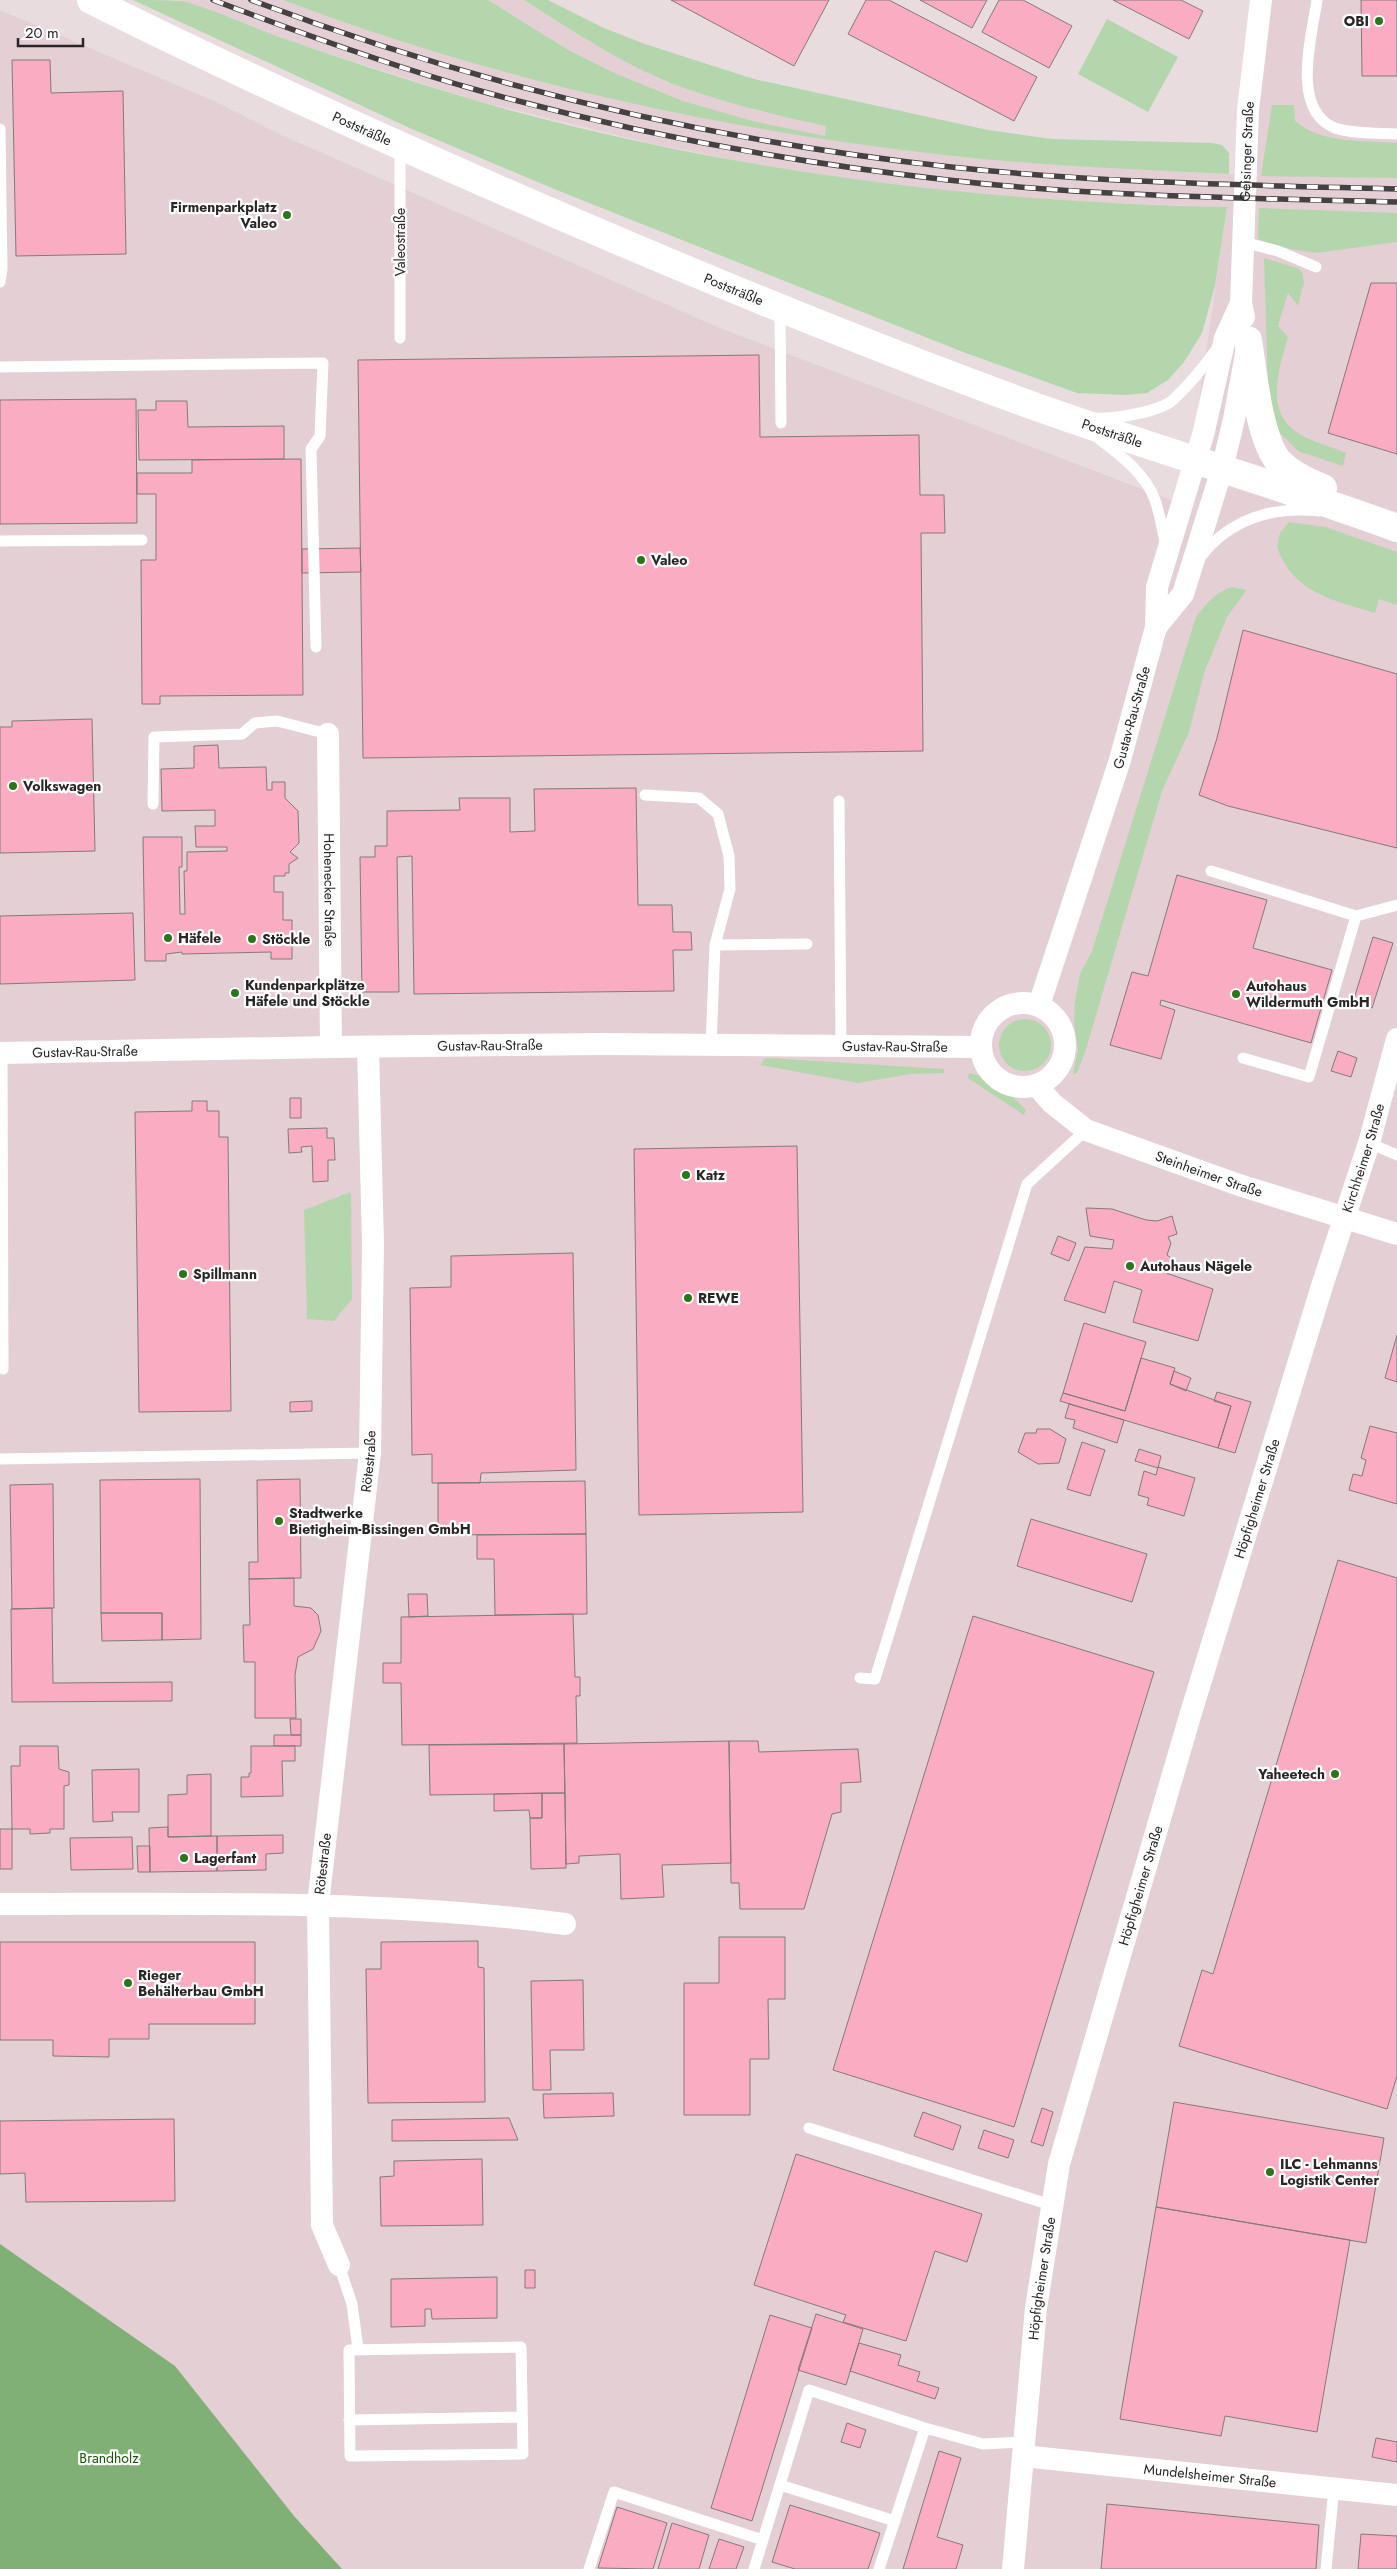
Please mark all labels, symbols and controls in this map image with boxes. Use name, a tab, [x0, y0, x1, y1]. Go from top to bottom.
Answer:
place label: OBI	[1344, 11, 1369, 31]
scale bar	[18, 15, 82, 47]
marker: OBI	[1373, 15, 1385, 27]
text: 20 m	[25, 22, 59, 44]
street label: Geisinger Straße	[1235, 100, 1259, 202]
street label: Poststräßle	[329, 106, 395, 151]
place label: Firmenparkplatz Valeo	[170, 197, 278, 233]
street label: Valeostraße	[390, 208, 410, 276]
marker: Firmenparkplatz Valeo	[281, 209, 293, 221]
street label: Poststräßle	[701, 268, 767, 310]
street label: Poststräßle	[1079, 414, 1145, 452]
place label: Valeo	[650, 550, 688, 570]
marker: Valeo	[635, 554, 647, 566]
street label: Gustav-Rau-Straße	[1108, 664, 1155, 772]
place label: Volkswagen	[22, 776, 101, 796]
marker: Volkswagen	[7, 780, 19, 792]
street label: Hohenecker Straße	[319, 833, 340, 947]
place label: Häfele	[178, 928, 221, 948]
place label: Stöckle	[262, 929, 310, 949]
marker: Häfele	[162, 932, 174, 944]
marker: Stöckle	[246, 933, 258, 945]
place label: Kundenparkplätze Häfele und Stöckle	[245, 975, 370, 1011]
place label: Autohaus Wildermuth GmbH	[1245, 976, 1370, 1012]
marker: Kundenparkplätze Häfele und Stöckle	[229, 987, 241, 999]
marker: Autohaus Wildermuth GmbH	[1230, 988, 1242, 1000]
street label: Gustav-Rau-Straße	[437, 1035, 543, 1056]
street label: Gustav-Rau-Straße	[842, 1036, 948, 1057]
street label: Gustav-Rau-Straße	[32, 1041, 138, 1062]
street label: Kirchheimer Straße	[1337, 1101, 1389, 1215]
street label: Steinheimer Straße	[1153, 1146, 1265, 1202]
place label: Katz	[696, 1165, 726, 1185]
marker: Katz	[680, 1169, 692, 1181]
place label: Autohaus Nägele	[1139, 1256, 1252, 1276]
marker: Autohaus Nägele	[1124, 1260, 1136, 1272]
place label: Spillmann	[193, 1264, 257, 1284]
marker: Spillmann	[177, 1268, 189, 1280]
place label: REWE	[698, 1288, 739, 1308]
marker: REWE	[682, 1292, 694, 1304]
street label: Rötestraße	[356, 1430, 380, 1493]
street label: Höpfigheimer Straße	[1229, 1436, 1285, 1561]
place label: Stadtwerke Bietigheim-Bissingen GmbH	[289, 1503, 471, 1539]
marker: Stadtwerke Bietigheim-Bissingen GmbH	[273, 1515, 285, 1527]
place label: Yaheetech	[1257, 1764, 1325, 1784]
marker: Yaheetech	[1329, 1768, 1341, 1780]
street label: Höpfigheimer Straße	[1113, 1823, 1167, 1948]
street label: Rötestraße	[309, 1832, 336, 1896]
place label: Lagerfant	[194, 1848, 257, 1868]
marker: Lagerfant	[178, 1852, 190, 1864]
place label: Rieger Behälterbau GmbH	[138, 1965, 264, 2001]
marker: Rieger Behälterbau GmbH	[122, 1977, 134, 1989]
place label: ILC - Lehmanns Logistik Center	[1280, 2154, 1379, 2190]
marker: ILC - Lehmanns Logistik Center	[1264, 2166, 1276, 2178]
street label: Höpfigheimer Straße	[1023, 2215, 1060, 2341]
park label: Brandholz	[79, 2448, 139, 2468]
street label: Mundelsheimer Straße	[1143, 2459, 1277, 2492]

